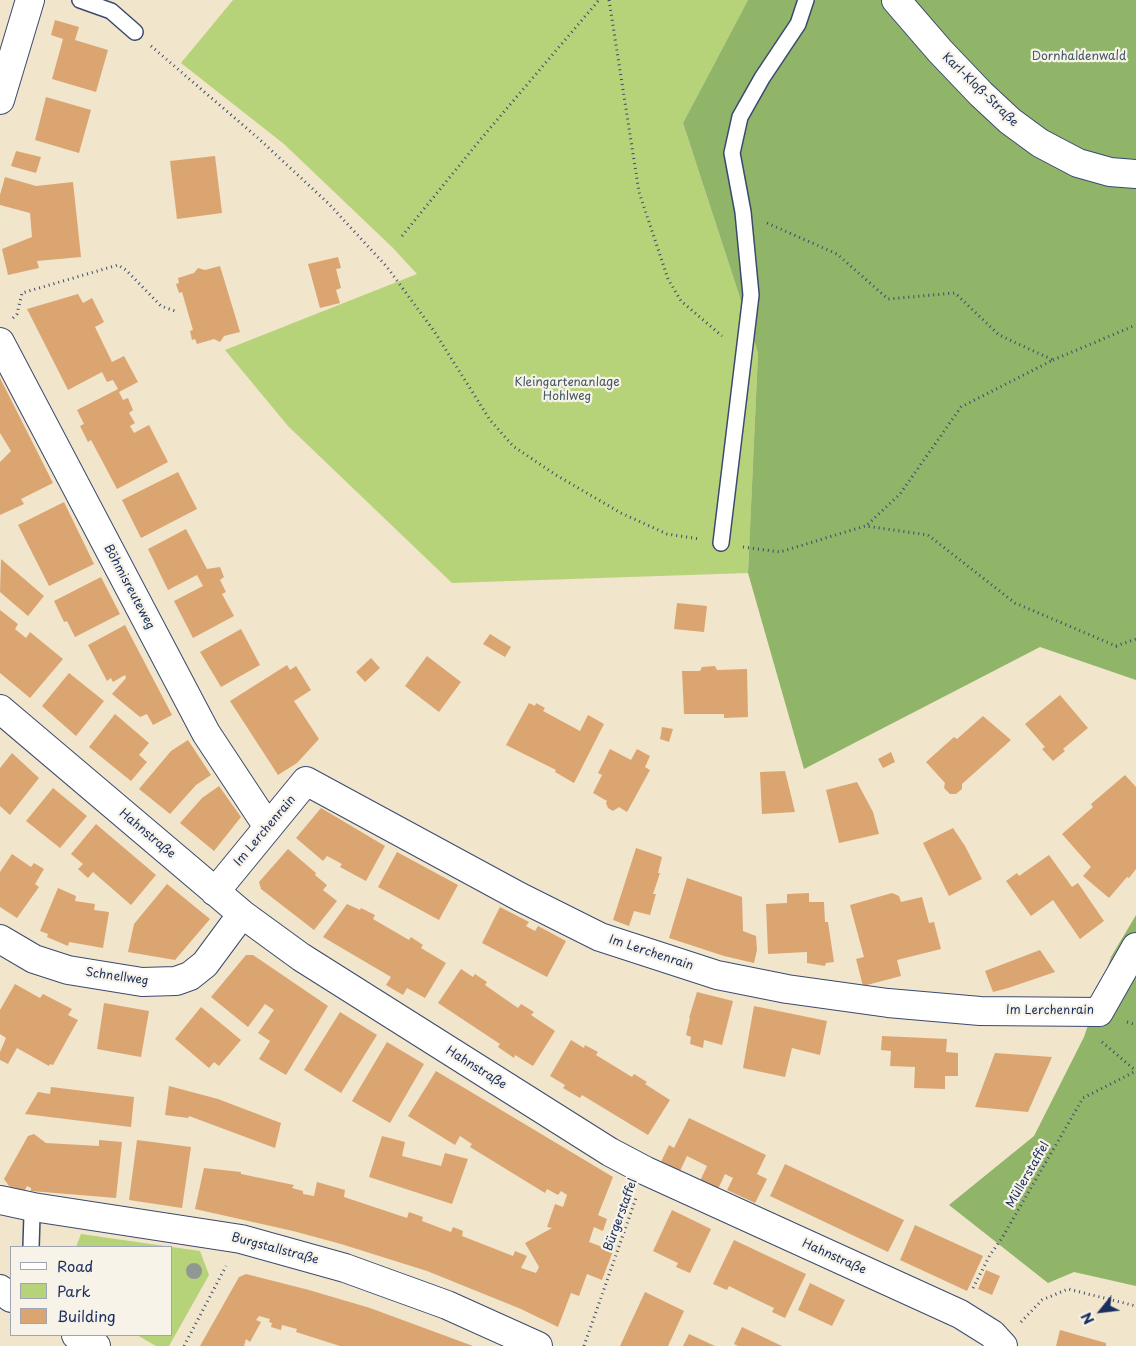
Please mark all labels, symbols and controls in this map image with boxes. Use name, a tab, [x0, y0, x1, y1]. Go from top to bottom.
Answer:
street label: Karl-Kloß-Straße	[939, 50, 1021, 130]
park label: Dornhaldenwald	[1032, 50, 1126, 64]
park label: Kleingartenanlage Hohlweg	[514, 376, 620, 404]
street label: Böhmisreuteweg	[100, 542, 158, 632]
street label: Im Lerchenrain	[231, 793, 299, 869]
street label: Hahnstraße	[116, 806, 178, 862]
street label: Im Lerchenrain	[607, 933, 695, 973]
street label: Schnellweg	[85, 965, 149, 989]
street label: Im Lerchenrain	[1006, 1004, 1094, 1018]
street label: Hahnstraße	[443, 1044, 509, 1092]
street label: Müllerstaffel	[1003, 1140, 1053, 1210]
street label: Bürgerstaffel	[601, 1177, 641, 1253]
street label: Burgstallstraße	[230, 1230, 320, 1268]
street label: Hahnstraße	[800, 1236, 868, 1278]
legend	[10, 1246, 172, 1336]
text: Road	[57, 1254, 93, 1277]
text: Park	[57, 1279, 91, 1302]
north arrow	[1076, 1286, 1126, 1336]
text: Building	[57, 1304, 116, 1327]
text: N	[1076, 1309, 1099, 1328]

